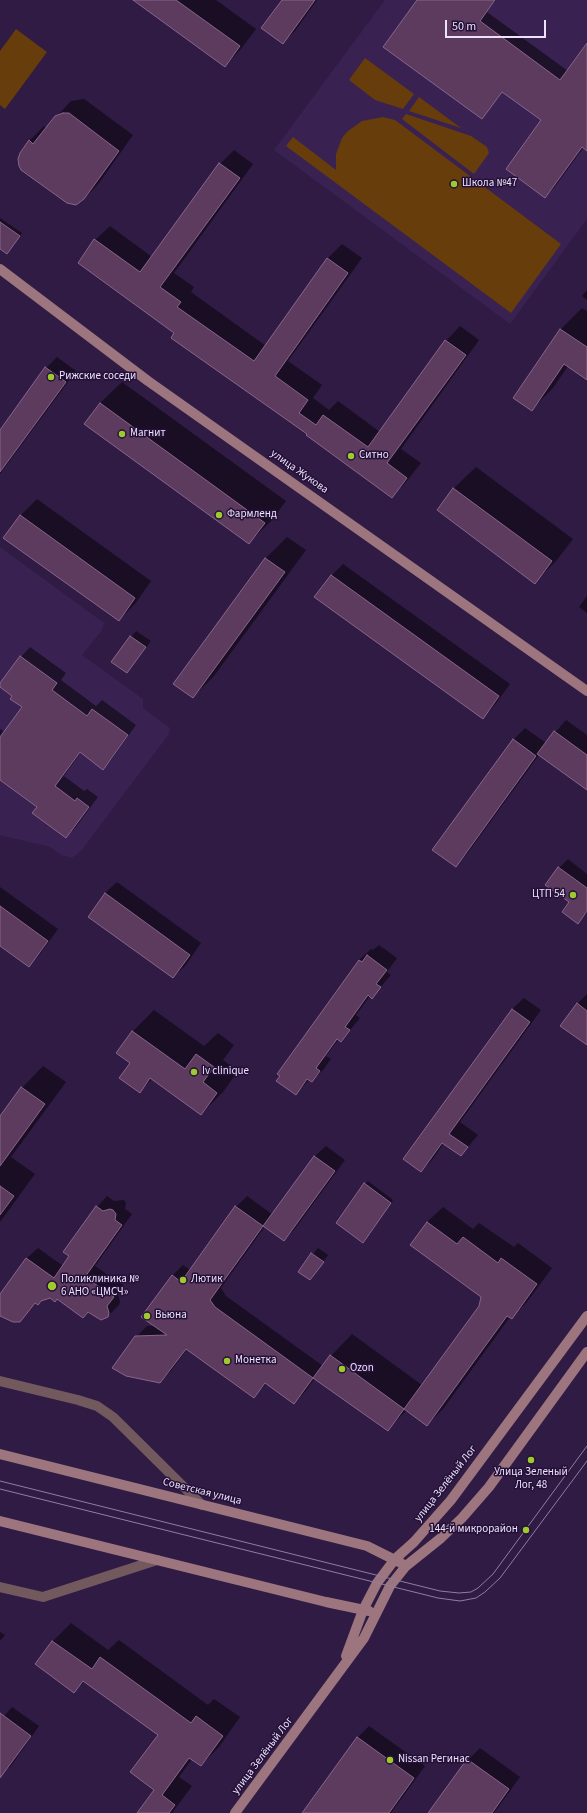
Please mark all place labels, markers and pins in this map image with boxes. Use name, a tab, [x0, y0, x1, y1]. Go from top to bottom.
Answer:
place label: Школа №47	[462, 177, 517, 191]
marker: Школа №47	[449, 179, 459, 189]
place label: Рижские соседи	[59, 370, 136, 384]
marker: Рижские соседи	[46, 372, 56, 382]
place label: Магнит	[130, 427, 166, 441]
marker: Магнит	[117, 429, 127, 439]
place label: Ситно	[359, 449, 389, 463]
marker: Ситно	[346, 451, 356, 461]
place label: Фармленд	[227, 508, 277, 522]
marker: Фармленд	[214, 510, 224, 520]
place label: ЦТП 54	[532, 888, 565, 902]
marker: ЦТП 54	[568, 890, 578, 900]
place label: Iv clinique	[202, 1065, 249, 1079]
marker: Iv clinique	[189, 1067, 199, 1077]
place label: Поликлиника № 6 АНО «ЦМСЧ»	[61, 1273, 139, 1299]
place label: Лютик	[191, 1273, 223, 1287]
marker: Лютик	[178, 1275, 188, 1285]
marker: Поликлиника № 6 АНО «ЦМСЧ»	[46, 1280, 58, 1292]
place label: Вьюна	[155, 1309, 187, 1323]
marker: Вьюна	[142, 1311, 152, 1321]
place label: Монетка	[235, 1354, 276, 1368]
marker: Монетка	[222, 1356, 232, 1366]
place label: Ozon	[350, 1362, 374, 1376]
marker: Ozon	[337, 1364, 347, 1374]
marker: Улица Зеленый Лог, 48	[526, 1455, 536, 1465]
place label: Улица Зеленый Лог, 48	[494, 1466, 568, 1492]
place label: 144-й микрорайон	[429, 1523, 518, 1537]
marker: 144-й микрорайон	[521, 1525, 531, 1535]
place label: Nissan Регинас	[398, 1753, 470, 1767]
marker: Nissan Регинас	[385, 1755, 395, 1765]

